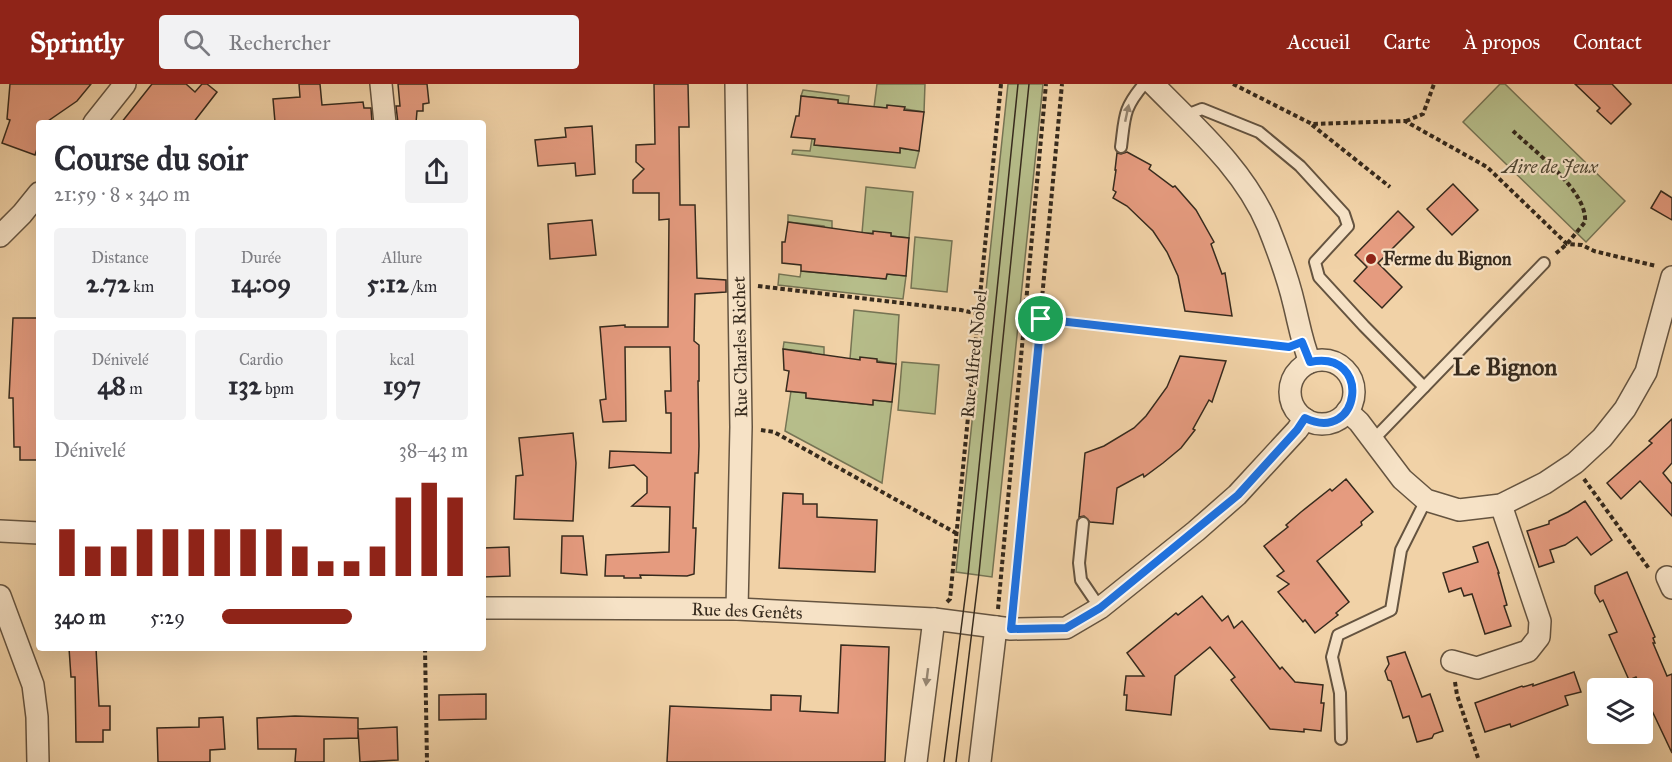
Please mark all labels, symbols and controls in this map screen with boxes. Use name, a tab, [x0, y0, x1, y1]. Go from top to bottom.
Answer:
search box	[159, 15, 579, 69]
text: Sprintly	[30, 25, 123, 60]
icon: search	[180, 26, 213, 59]
text: Rechercher	[228, 29, 331, 56]
text: Accueil	[1287, 29, 1350, 55]
text: Carte	[1383, 29, 1431, 55]
text: À propos	[1464, 29, 1540, 55]
text: Contact	[1573, 29, 1642, 55]
one-way arrow	[1122, 104, 1132, 122]
text: Course du soir	[54, 139, 248, 179]
button: share	[405, 140, 468, 203]
park label: Aire de Jeux	[1500, 156, 1599, 178]
text: 21:59 · 8 × 340 m	[54, 182, 190, 206]
text: Distance	[91, 248, 149, 267]
text: Durée	[241, 248, 281, 267]
text: Allure	[382, 248, 422, 267]
place label: Ferme du Bignon	[1383, 248, 1512, 271]
marker: Ferme du Bignon	[1364, 252, 1378, 266]
text: 2.72	[86, 267, 130, 299]
text: 14:09	[231, 267, 291, 299]
text: 5:12	[367, 267, 409, 299]
street label: Rue Charles Richet	[728, 275, 752, 418]
text: km	[130, 277, 154, 296]
text: /km	[409, 277, 437, 296]
street label: Rue Alfred Nobel	[956, 289, 992, 419]
pin	[1015, 293, 1066, 344]
icon: arrive	[1024, 302, 1057, 335]
text: Dénivelé	[91, 350, 149, 369]
text: Cardio	[239, 350, 283, 369]
text: kcal	[389, 350, 415, 369]
district label: Le Bignon	[1453, 352, 1557, 382]
text: 48	[97, 369, 126, 401]
text: 132	[228, 369, 261, 401]
text: 197	[383, 369, 421, 401]
text: m	[126, 379, 143, 398]
text: bpm	[261, 379, 294, 398]
text: Dénivelé	[54, 438, 126, 462]
text: 38–43 m	[399, 438, 468, 462]
street label: Rue des Genêts	[691, 598, 803, 624]
text: 340 m	[54, 605, 106, 629]
text: 5:29	[150, 605, 185, 629]
one-way arrow	[922, 668, 931, 687]
map controls	[1587, 678, 1653, 744]
button: layers	[1587, 678, 1653, 744]

